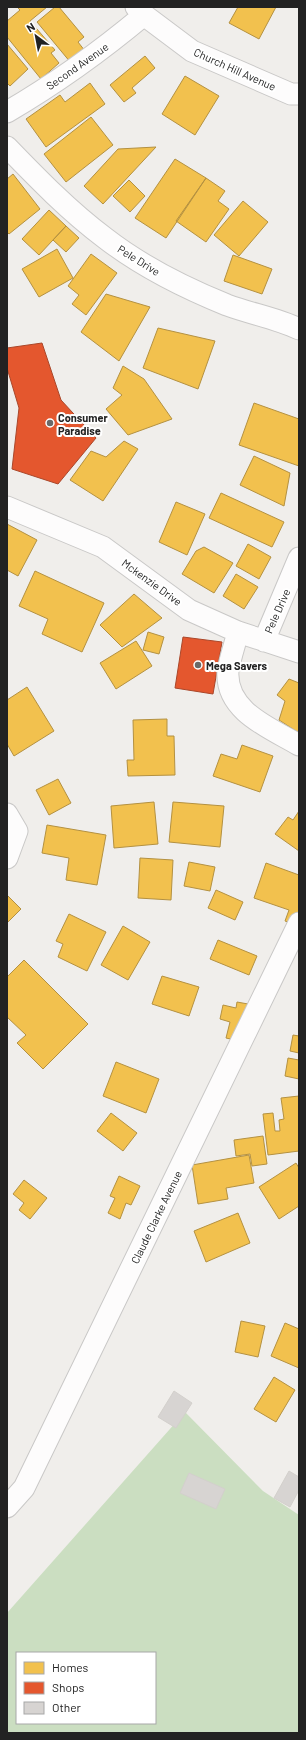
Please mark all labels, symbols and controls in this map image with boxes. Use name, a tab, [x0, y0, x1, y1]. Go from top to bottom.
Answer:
north arrow	[16, 16, 56, 56]
text: N	[24, 20, 37, 35]
street label: Second Avenue	[43, 40, 111, 92]
street label: Church Hill Avenue	[192, 45, 278, 93]
street label: Pele Drive	[116, 242, 163, 278]
place label: Consumer Paradise	[58, 411, 108, 437]
marker: Consumer Paradise	[45, 418, 55, 428]
street label: Mckenzie Drive	[119, 556, 185, 608]
street label: Pele Drive	[261, 587, 293, 635]
place label: Mega Savers	[206, 659, 268, 672]
marker: Mega Savers	[193, 660, 203, 670]
street label: Claude Clarke Avenue	[128, 1168, 184, 1266]
legend	[16, 1652, 156, 1724]
text: Homes	[52, 1660, 89, 1674]
text: Shops	[52, 1680, 85, 1694]
text: Other	[52, 1700, 82, 1714]

